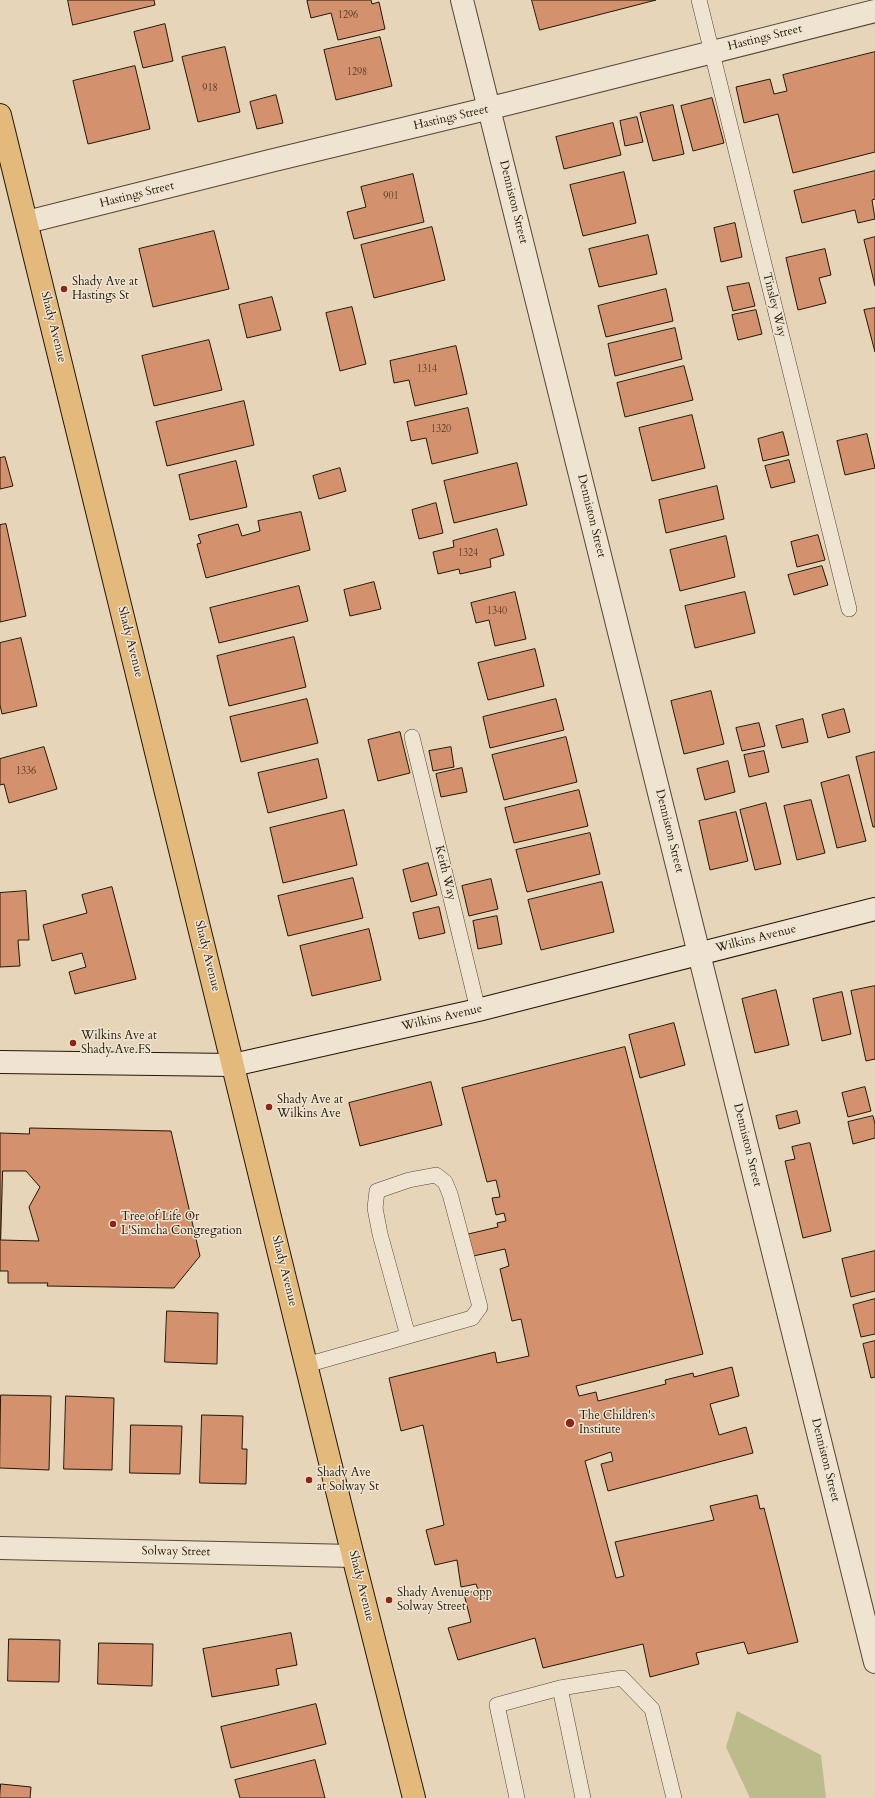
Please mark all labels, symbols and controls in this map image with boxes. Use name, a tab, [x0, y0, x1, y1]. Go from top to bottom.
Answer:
house number: 1296	[338, 10, 358, 22]
street label: Hastings Street	[726, 22, 804, 54]
house number: 1298	[347, 67, 367, 79]
house number: 918	[202, 83, 218, 95]
street label: Hastings Street	[412, 102, 490, 134]
street label: Denniston Street	[496, 159, 530, 245]
street label: Hastings Street	[98, 179, 176, 211]
house number: 901	[383, 191, 399, 203]
street label: Tinsley Way	[759, 271, 789, 339]
place label: Shady Ave at Hastings St	[72, 275, 138, 303]
marker: Shady Ave at Hastings St	[59, 284, 69, 294]
street label: Shady Avenue	[37, 290, 69, 364]
house number: 1314	[417, 364, 437, 376]
house number: 1320	[431, 424, 451, 436]
street label: Denniston Street	[574, 473, 608, 559]
house number: 1324	[458, 548, 478, 560]
street label: Shady Avenue	[114, 605, 146, 679]
house number: 1340	[487, 606, 507, 618]
house number: 1336	[16, 766, 36, 778]
street label: Denniston Street	[652, 788, 686, 874]
street label: Keith Way	[431, 844, 459, 902]
street label: Shady Avenue	[191, 919, 223, 993]
street label: Wilkins Avenue	[714, 922, 798, 956]
street label: Wilkins Avenue	[400, 1002, 484, 1034]
place label: Wilkins Ave at Shady Ave FS	[81, 1029, 157, 1057]
marker: Wilkins Ave at Shady Ave FS	[68, 1038, 78, 1048]
place label: Shady Ave at Wilkins Ave	[277, 1093, 343, 1121]
marker: Shady Ave at Wilkins Ave	[264, 1102, 274, 1112]
street label: Denniston Street	[730, 1102, 764, 1188]
place label: Tree of Life Or L'Simcha Congregation	[121, 1210, 242, 1238]
marker: Tree of Life Or L'Simcha Congregation	[108, 1219, 118, 1229]
street label: Shady Avenue	[268, 1234, 300, 1308]
place label: The Children's Institute	[579, 1409, 655, 1437]
marker: The Children's Institute	[564, 1417, 576, 1429]
street label: Denniston Street	[808, 1417, 842, 1503]
place label: Shady Ave at Solway St	[317, 1466, 379, 1494]
marker: Shady Ave at Solway St	[304, 1475, 314, 1485]
street label: Solway Street	[141, 1544, 211, 1560]
street label: Shady Avenue	[345, 1549, 377, 1623]
place label: Shady Avenue opp Solway Street	[397, 1586, 492, 1614]
marker: Shady Avenue opp Solway Street	[384, 1595, 394, 1605]

